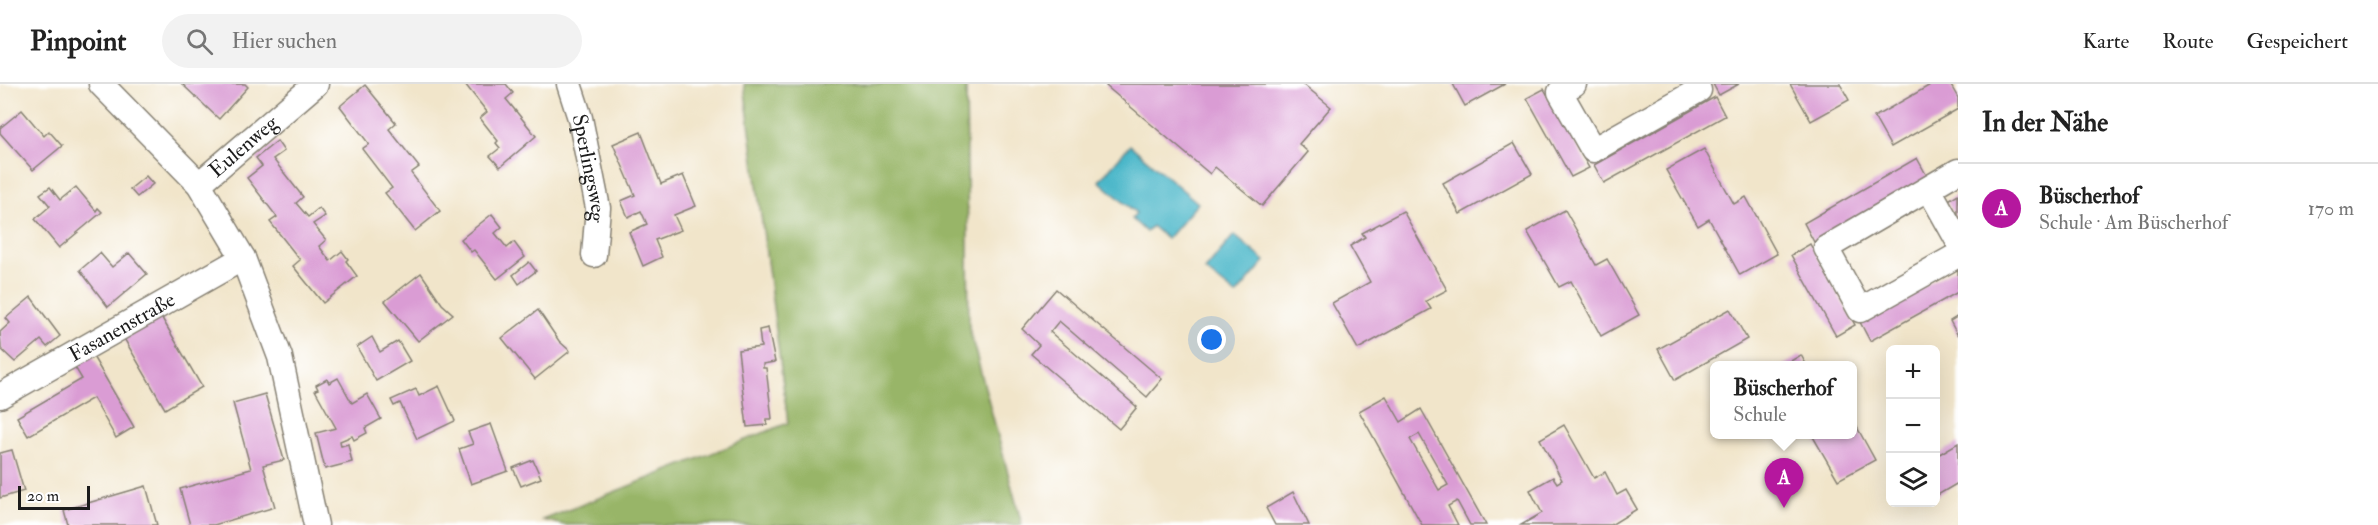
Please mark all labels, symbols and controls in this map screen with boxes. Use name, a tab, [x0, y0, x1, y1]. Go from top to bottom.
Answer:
search box	[162, 14, 582, 68]
text: Pinpoint	[30, 24, 126, 59]
icon: search	[183, 25, 216, 58]
text: Hier suchen	[231, 27, 337, 55]
text: Karte	[2083, 28, 2129, 55]
text: Route	[2162, 28, 2214, 55]
text: Gespeichert	[2247, 28, 2348, 55]
text: In der Nähe	[1982, 107, 2108, 139]
street label: Eulenweg	[203, 109, 284, 183]
street label: Sperlingsweg	[566, 112, 612, 224]
text: Büscherhof	[2039, 182, 2139, 210]
text: A	[1995, 196, 2008, 221]
text: 170 m	[2308, 196, 2354, 221]
text: Schule · Am Büscherhof	[2039, 210, 2228, 235]
street label: Fasanenstraße	[64, 286, 180, 368]
your location	[1197, 325, 1226, 354]
map controls	[1886, 345, 1940, 507]
button: +	[1886, 345, 1940, 399]
popup	[1710, 361, 1857, 439]
text: Büscherhof	[1733, 374, 1834, 402]
button: −	[1886, 399, 1940, 453]
text: Schule	[1733, 402, 1787, 427]
button: layers	[1886, 453, 1940, 507]
pin: A	[1764, 458, 1804, 508]
scale bar	[18, 483, 90, 510]
text: 20 m	[27, 486, 59, 506]

